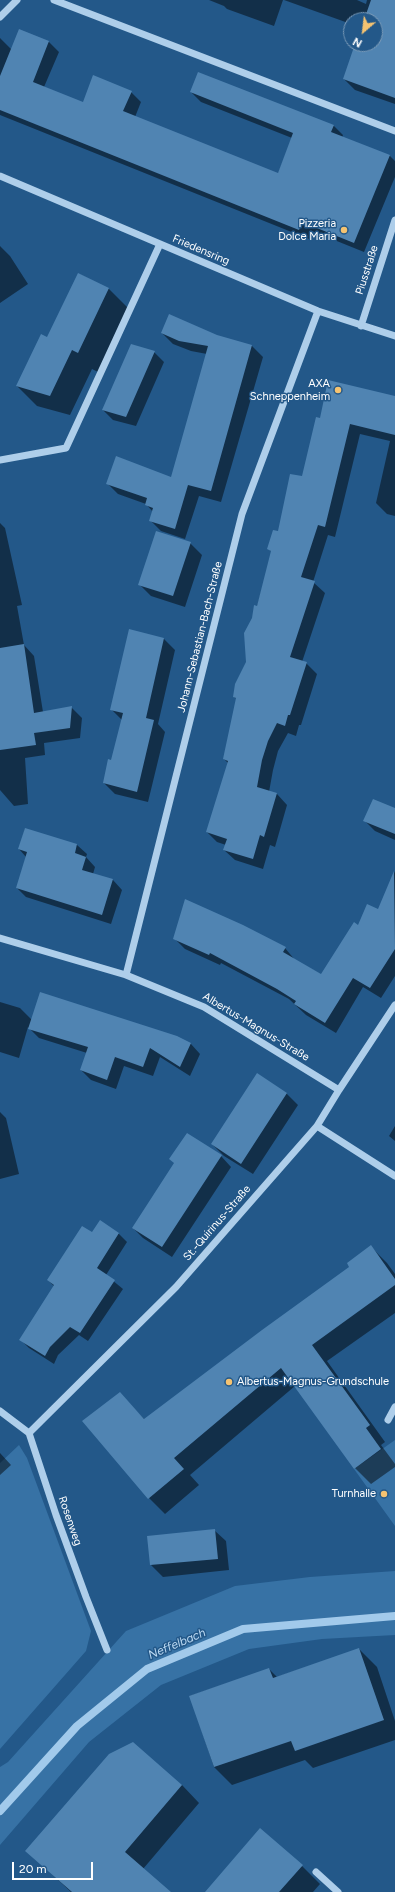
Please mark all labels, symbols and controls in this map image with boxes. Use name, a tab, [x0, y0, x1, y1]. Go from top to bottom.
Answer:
north arrow	[343, 12, 383, 52]
text: N	[351, 34, 364, 50]
place label: Pizzeria Dolce Maria	[278, 217, 336, 243]
marker: Pizzeria Dolce Maria	[339, 225, 349, 235]
street label: Friedensring	[170, 232, 232, 268]
street label: Piusstraße	[353, 244, 381, 296]
place label: AXA Schneppenheim	[250, 377, 330, 403]
marker: AXA Schneppenheim	[333, 385, 343, 395]
street label: Johann-Sebastian-Bach-Straße	[175, 560, 225, 714]
street label: Albertus-Magnus-Straße	[200, 990, 312, 1064]
street label: St.-Quirinus-Straße	[181, 1183, 253, 1263]
place label: Albertus-Magnus-Grundschule	[237, 1375, 389, 1389]
marker: Albertus-Magnus-Grundschule	[224, 1377, 234, 1387]
place label: Turnhalle	[332, 1487, 376, 1501]
marker: Turnhalle	[379, 1489, 389, 1499]
street label: Rosenweg	[55, 1495, 85, 1547]
water label: Neffelbach	[146, 1625, 208, 1663]
scale bar	[14, 1854, 95, 1880]
text: 20 m	[19, 1862, 47, 1876]

